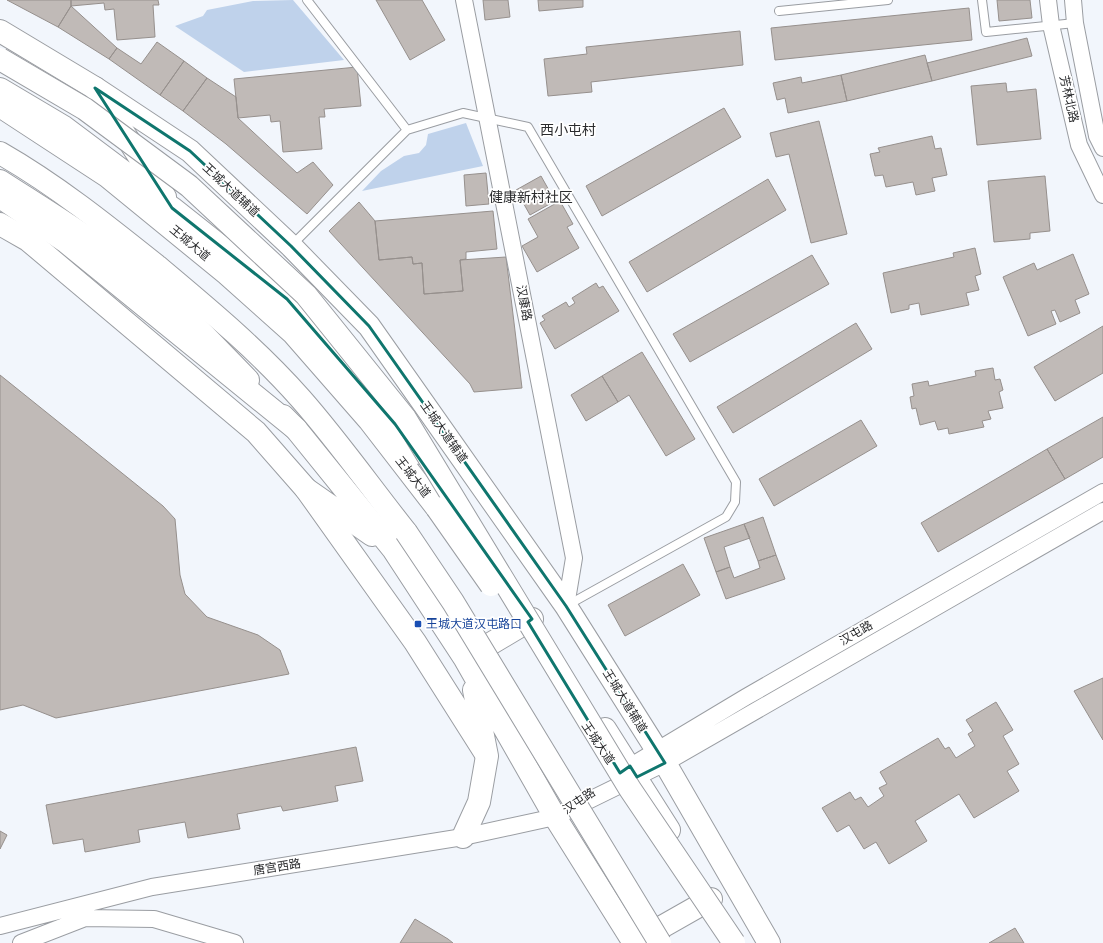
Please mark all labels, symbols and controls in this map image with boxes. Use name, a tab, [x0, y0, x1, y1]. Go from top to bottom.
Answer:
street label: 芳林北路	[1057, 74, 1082, 124]
district label: 西小屯村	[540, 121, 596, 139]
street label: 王城大道辅道	[200, 160, 263, 220]
district label: 健康新村社区	[489, 188, 573, 206]
street label: 王城大道	[167, 221, 214, 264]
street label: 汉康路	[514, 284, 535, 322]
street label: 王城大道辅道	[418, 398, 471, 466]
street label: 王城大道	[393, 453, 434, 500]
place label: 王城大道汉屯路口	[426, 616, 522, 631]
street label: 汉屯路	[836, 617, 875, 648]
marker: 王城大道汉屯路口	[413, 619, 423, 629]
street label: 王城大道辅道	[600, 666, 651, 735]
street label: 王城大道	[579, 719, 618, 767]
street label: 汉屯路	[560, 784, 598, 817]
street label: 唐宫西路	[252, 855, 302, 878]

